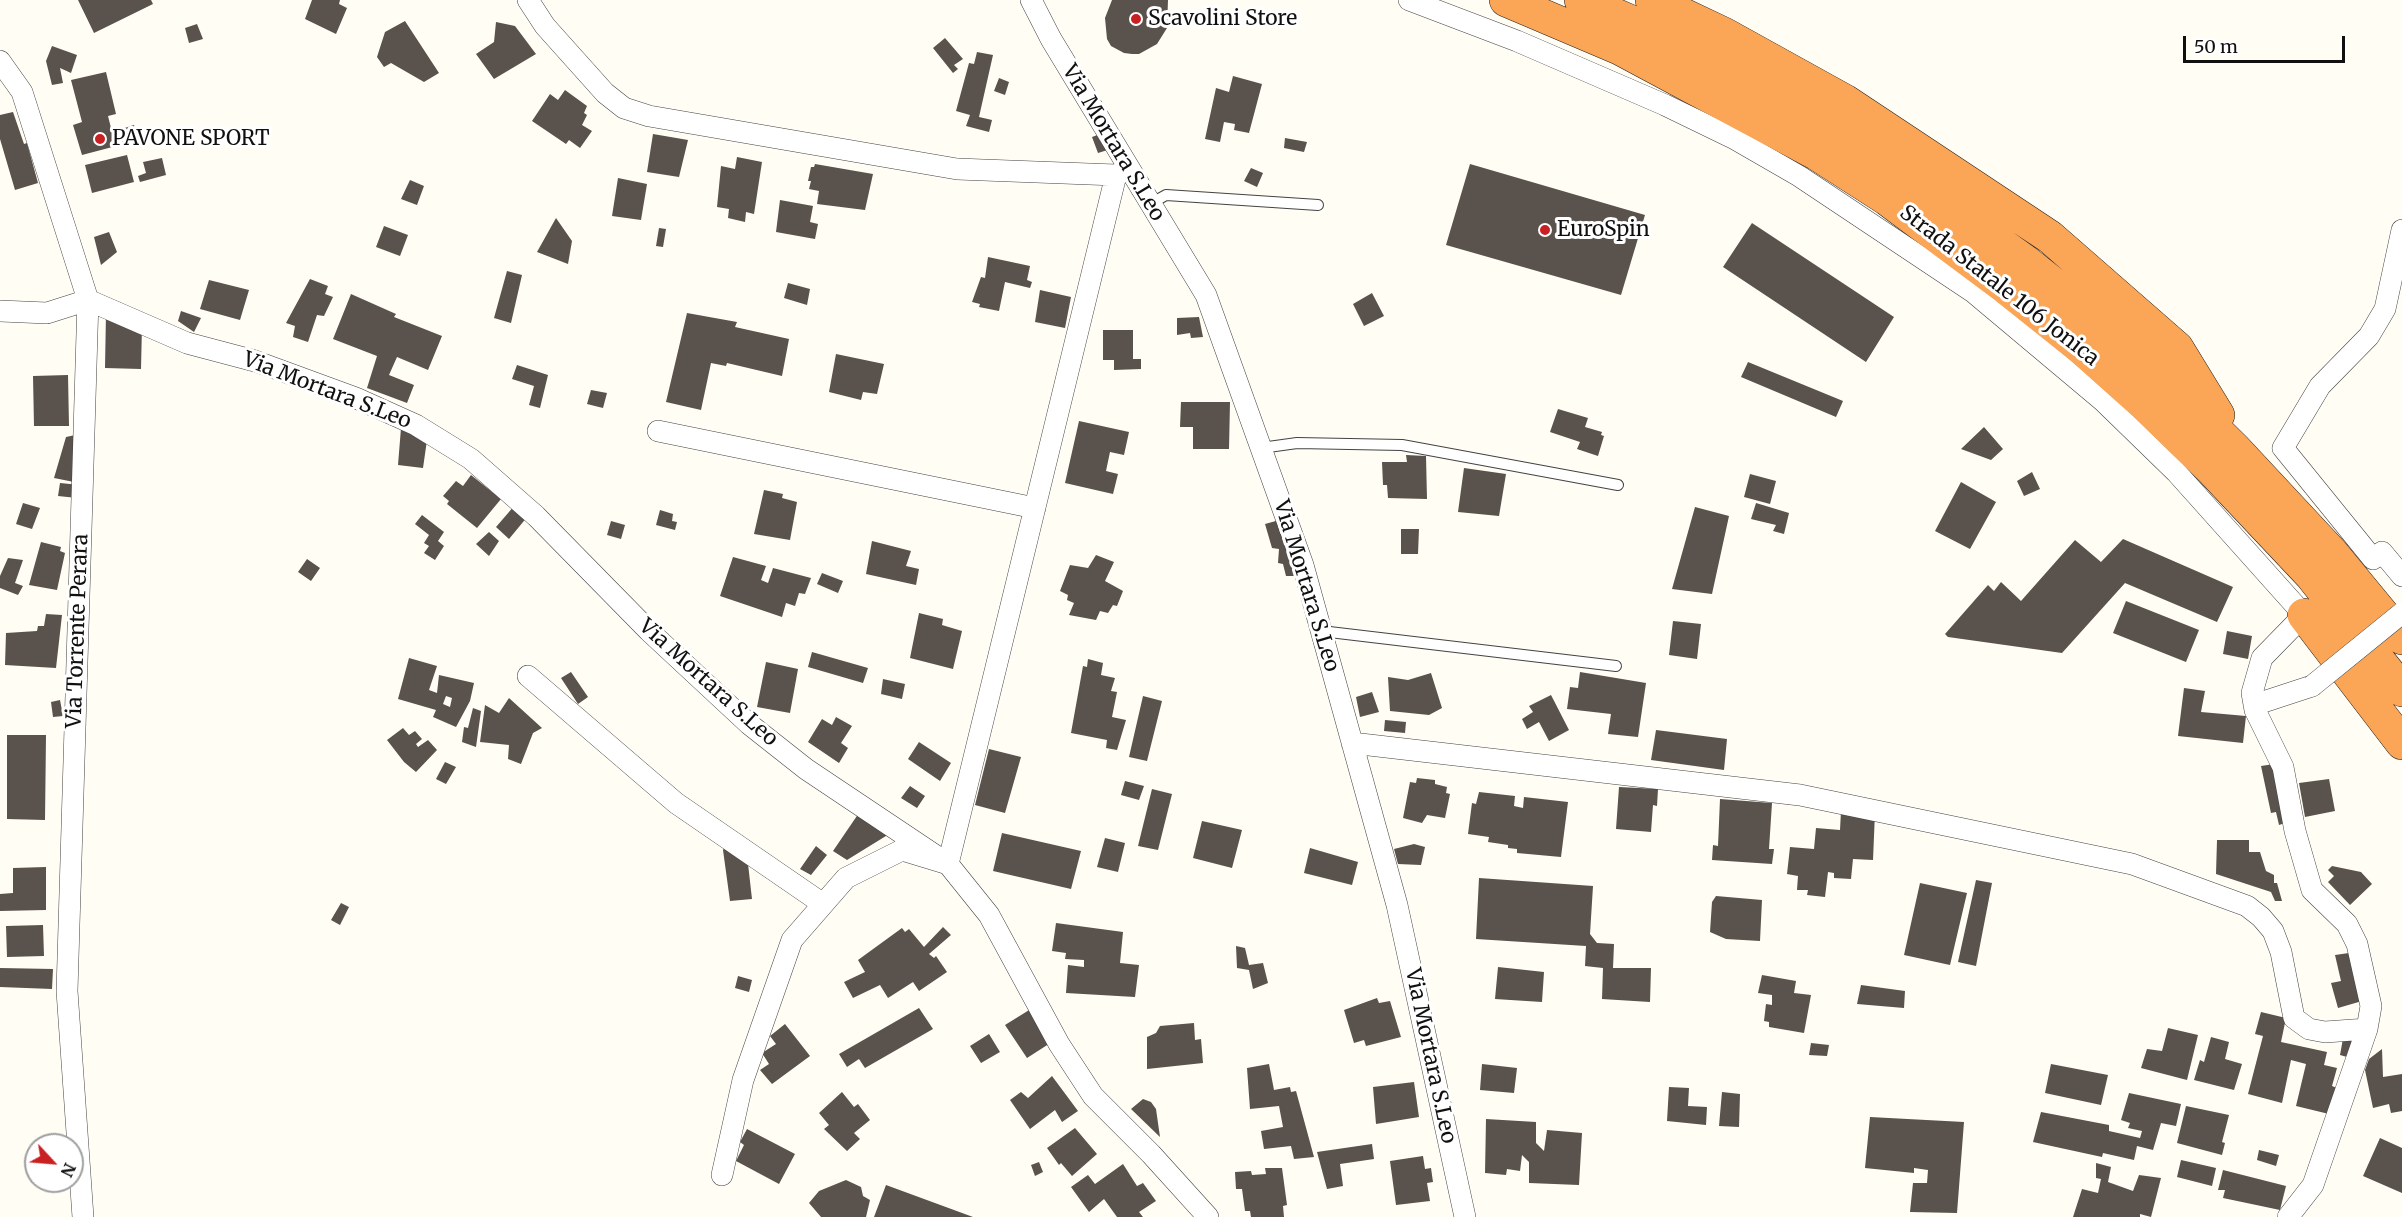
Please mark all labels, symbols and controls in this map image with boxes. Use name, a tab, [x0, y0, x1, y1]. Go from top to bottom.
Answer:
place label: Scavolini Store	[1148, 6, 1297, 32]
marker: Scavolini Store	[1129, 12, 1143, 26]
scale bar	[2186, 24, 2348, 62]
text: 50 m	[2194, 35, 2238, 58]
street label: Via Mortara S.Leo	[1056, 60, 1170, 226]
place label: PAVONE SPORT	[112, 126, 270, 152]
marker: PAVONE SPORT	[93, 132, 107, 146]
street label: Strada Statale 106 Jonica	[1894, 200, 2104, 372]
place label: EuroSpin	[1557, 217, 1650, 243]
marker: EuroSpin	[1538, 223, 1552, 237]
street label: Via Mortara S.Leo	[239, 347, 415, 435]
street label: Via Mortara S.Leo	[1268, 497, 1344, 675]
street label: Via Torrente Perara	[62, 533, 94, 729]
street label: Via Mortara S.Leo	[633, 614, 783, 752]
street label: Via Mortara S.Leo	[1399, 966, 1461, 1146]
north arrow	[24, 1133, 84, 1193]
text: N	[57, 1160, 80, 1180]

